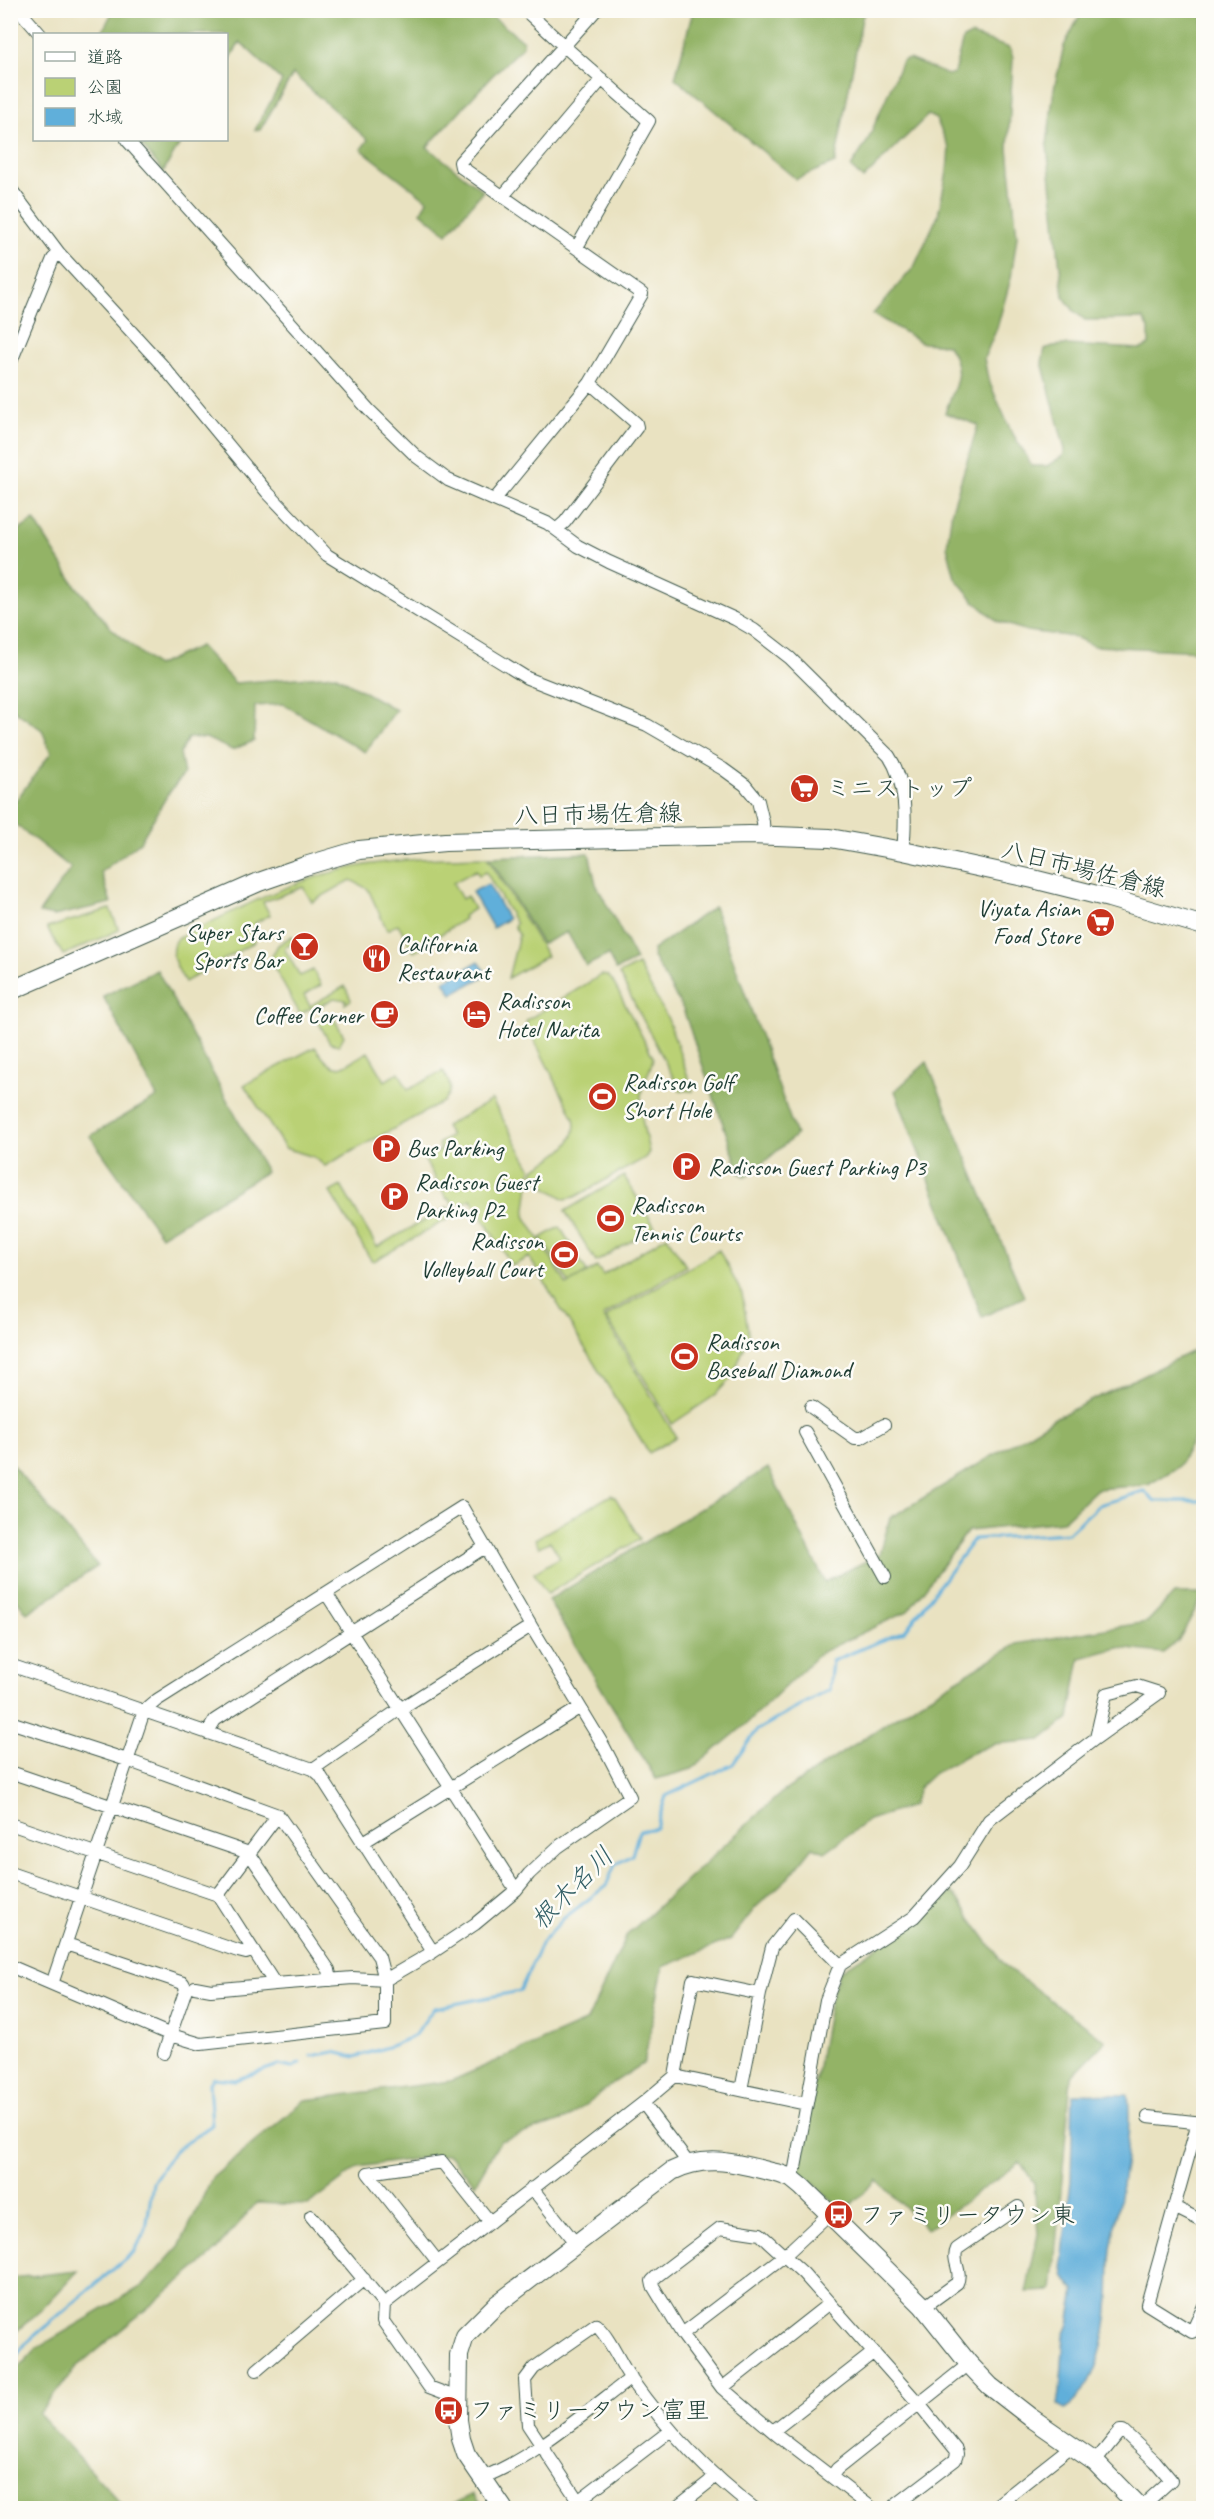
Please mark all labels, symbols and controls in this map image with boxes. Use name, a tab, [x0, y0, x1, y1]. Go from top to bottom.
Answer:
legend	[33, 33, 228, 141]
text: 道路	[87, 46, 123, 68]
text: 公園	[87, 76, 123, 98]
text: 水域	[87, 106, 123, 128]
supermarket icon: ミニストップ	[789, 772, 821, 804]
place label: ミニストップ	[826, 773, 972, 803]
street label: 八日市場佐倉線	[514, 798, 682, 830]
street label: 八日市場佐倉線	[999, 834, 1169, 904]
place label: Viyata Asian Food Store	[977, 893, 1082, 951]
supermarket icon: Viyata Asian Food Store	[1085, 906, 1117, 938]
place label: Super Stars Sports Bar	[185, 917, 285, 975]
place label: California Restaurant	[397, 929, 492, 987]
bar icon: Super Stars Sports Bar	[288, 930, 320, 962]
restaurant icon: California Restaurant	[360, 942, 392, 974]
place label: Radisson Hotel Narita	[497, 986, 600, 1044]
cafe icon: Coffee Corner	[368, 999, 400, 1031]
hotel icon: Radisson Hotel Narita	[460, 999, 492, 1031]
place label: Coffee Corner	[254, 1000, 365, 1030]
place label: Radisson Golf Short Hole	[623, 1067, 739, 1125]
sports icon: Radisson Golf Short Hole	[586, 1080, 618, 1112]
parking icon: Bus Parking	[370, 1132, 402, 1164]
place label: Bus Parking	[407, 1133, 506, 1163]
parking icon: Radisson Guest Parking P3	[671, 1151, 703, 1183]
place label: Radisson Guest Parking P3	[708, 1152, 928, 1182]
place label: Radisson Guest Parking P2	[415, 1167, 541, 1225]
parking icon: Radisson Guest Parking P2	[378, 1180, 410, 1212]
place label: Radisson Tennis Courts	[631, 1190, 743, 1248]
sports icon: Radisson Tennis Courts	[594, 1203, 626, 1235]
place label: Radisson Volleyball Court	[420, 1226, 545, 1284]
sports icon: Radisson Volleyball Court	[548, 1239, 580, 1271]
place label: Radisson Baseball Diamond	[706, 1327, 854, 1385]
sports icon: Radisson Baseball Diamond	[669, 1340, 701, 1372]
water label: 根木名川	[524, 1840, 620, 1936]
bus stop icon: ファミリータウン東	[823, 2199, 855, 2231]
place label: ファミリータウン東	[860, 2200, 1076, 2230]
bus stop icon: ファミリータウン富里	[433, 2394, 465, 2426]
place label: ファミリータウン富里	[470, 2395, 710, 2425]

